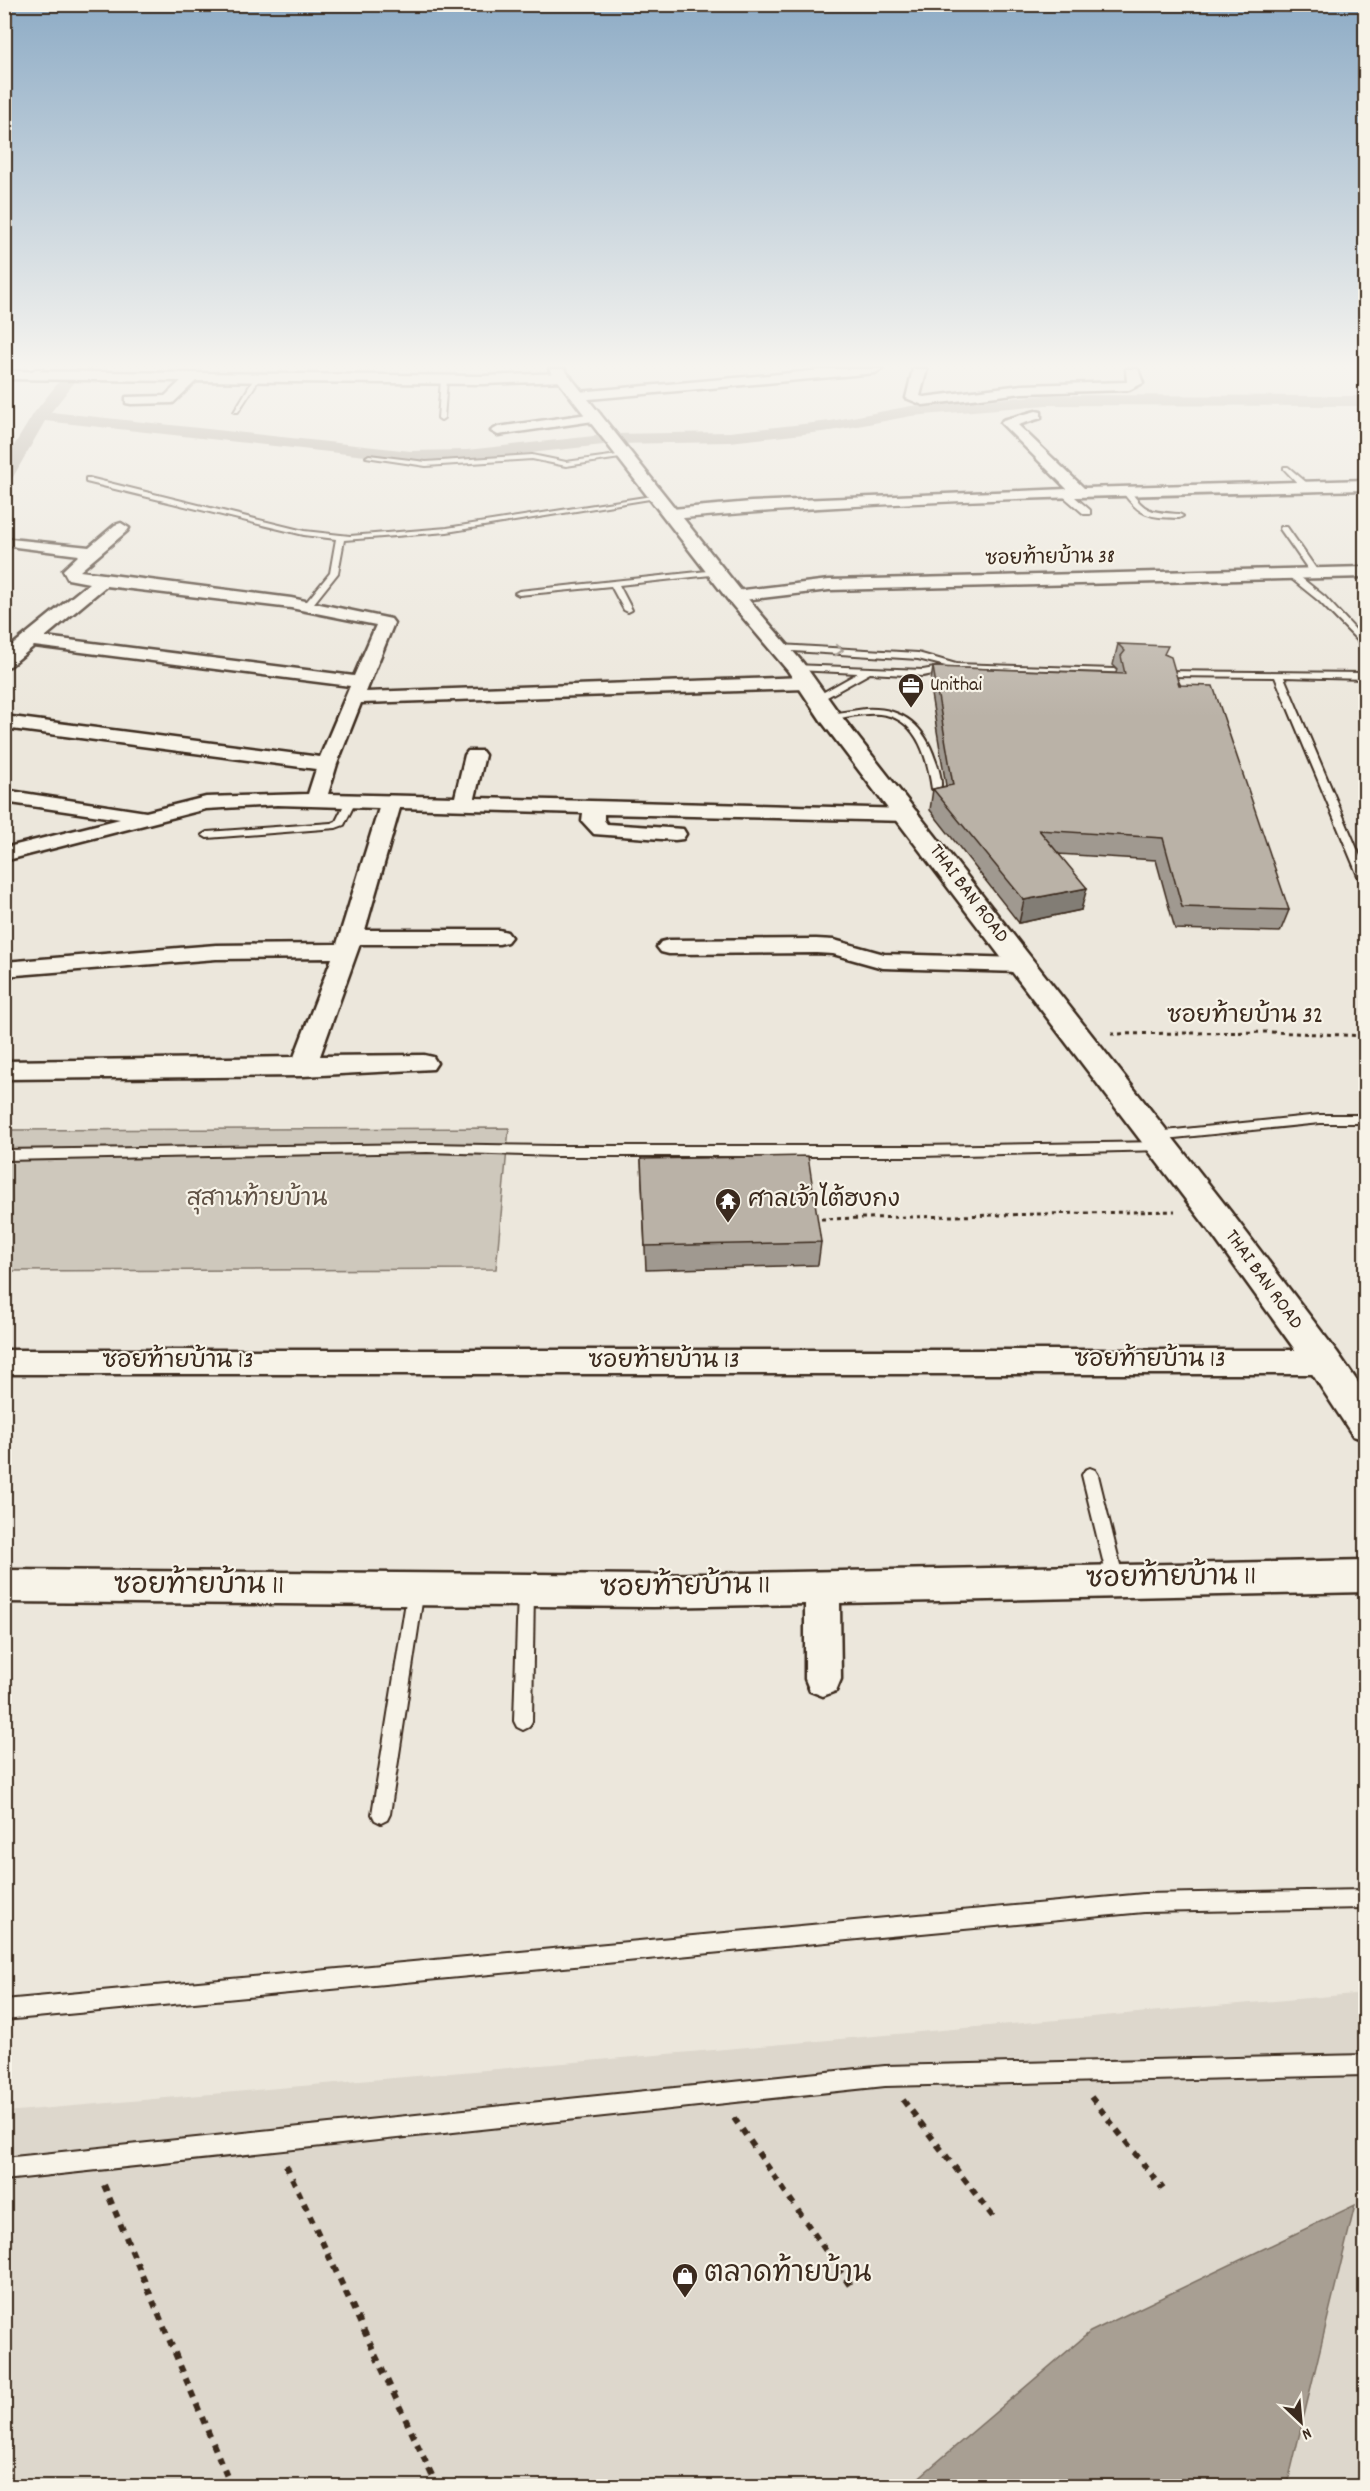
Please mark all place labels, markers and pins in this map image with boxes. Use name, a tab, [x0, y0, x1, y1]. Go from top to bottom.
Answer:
office icon: Unithai	[896, 671, 926, 709]
place label: Unithai	[930, 672, 982, 700]
place label: ศาลเจ้าไต้ฮงกง	[748, 1182, 900, 1218]
temple icon: ศาลเจ้าไต้ฮงกง	[713, 1186, 743, 1224]
place label: ตลาดท้ายบ้าน	[704, 2253, 872, 2296]
shop icon: ตลาดท้ายบ้าน	[670, 2261, 700, 2299]

